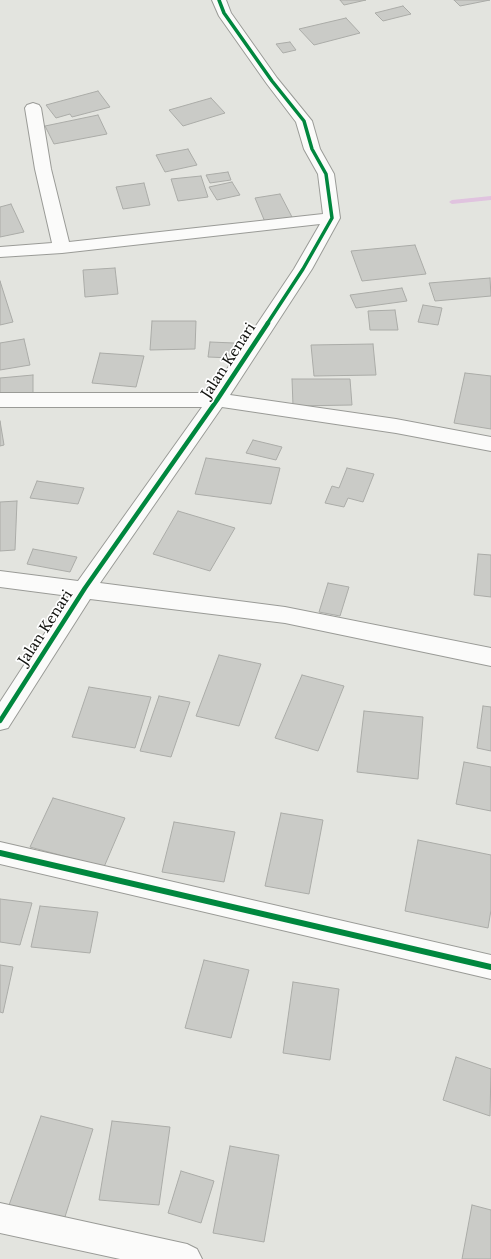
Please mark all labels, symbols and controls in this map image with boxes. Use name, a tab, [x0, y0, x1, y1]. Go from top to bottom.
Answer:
street label: Jalan Kenari	[198, 320, 260, 402]
street label: Jalan Kenari	[15, 587, 77, 669]

